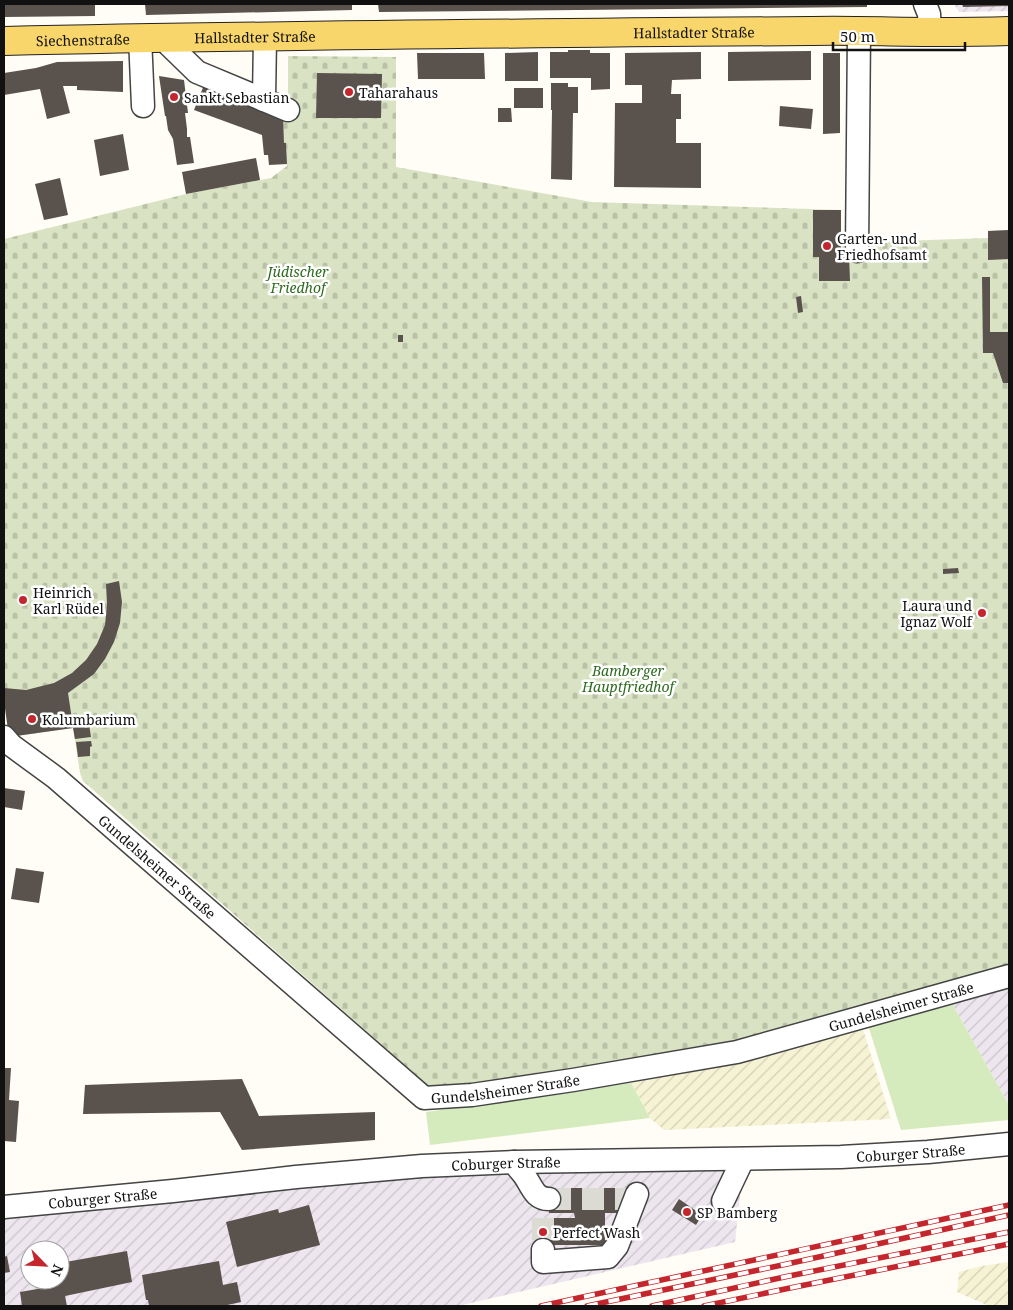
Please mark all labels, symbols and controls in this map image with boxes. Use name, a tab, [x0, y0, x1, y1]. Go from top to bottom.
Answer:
scale bar	[833, 20, 966, 52]
street label: Hallstadter Straße	[633, 22, 755, 42]
street label: Hallstadter Straße	[194, 26, 316, 47]
text: 50 m	[840, 26, 875, 46]
street label: Siechenstraße	[36, 29, 130, 50]
place label: Taharahaus	[359, 83, 438, 102]
marker: Taharahaus	[343, 86, 355, 98]
place label: Sankt Sebastian	[184, 88, 290, 107]
marker: Sankt Sebastian	[168, 91, 180, 103]
place label: Garten- und Friedhofsamt	[837, 229, 927, 264]
marker: Garten- und Friedhofsamt	[821, 240, 833, 252]
park label: Jüdischer Friedhof	[265, 262, 329, 297]
place label: Heinrich Karl Rüdel	[33, 583, 104, 618]
marker: Heinrich Karl Rüdel	[17, 594, 29, 606]
place label: Laura und Ignaz Wolf	[900, 596, 974, 631]
marker: Laura und Ignaz Wolf	[976, 607, 988, 619]
park label: Bamberger Hauptfriedhof	[581, 661, 677, 696]
place label: Kolumbarium	[42, 710, 136, 729]
marker: Kolumbarium	[26, 713, 38, 725]
street label: Gundelsheimer Straße	[95, 810, 220, 923]
street label: Gundelsheimer Straße	[826, 977, 976, 1035]
street label: Gundelsheimer Straße	[430, 1070, 581, 1107]
street label: Coburger Straße	[856, 1139, 966, 1166]
street label: Coburger Straße	[451, 1152, 561, 1174]
street label: Coburger Straße	[47, 1183, 158, 1212]
place label: SP Bamberg	[697, 1203, 778, 1222]
marker: SP Bamberg	[681, 1206, 693, 1218]
place label: Perfect Wash	[553, 1223, 641, 1242]
marker: Perfect Wash	[537, 1226, 549, 1238]
north arrow	[20, 1240, 70, 1290]
text: N	[46, 1262, 68, 1279]

